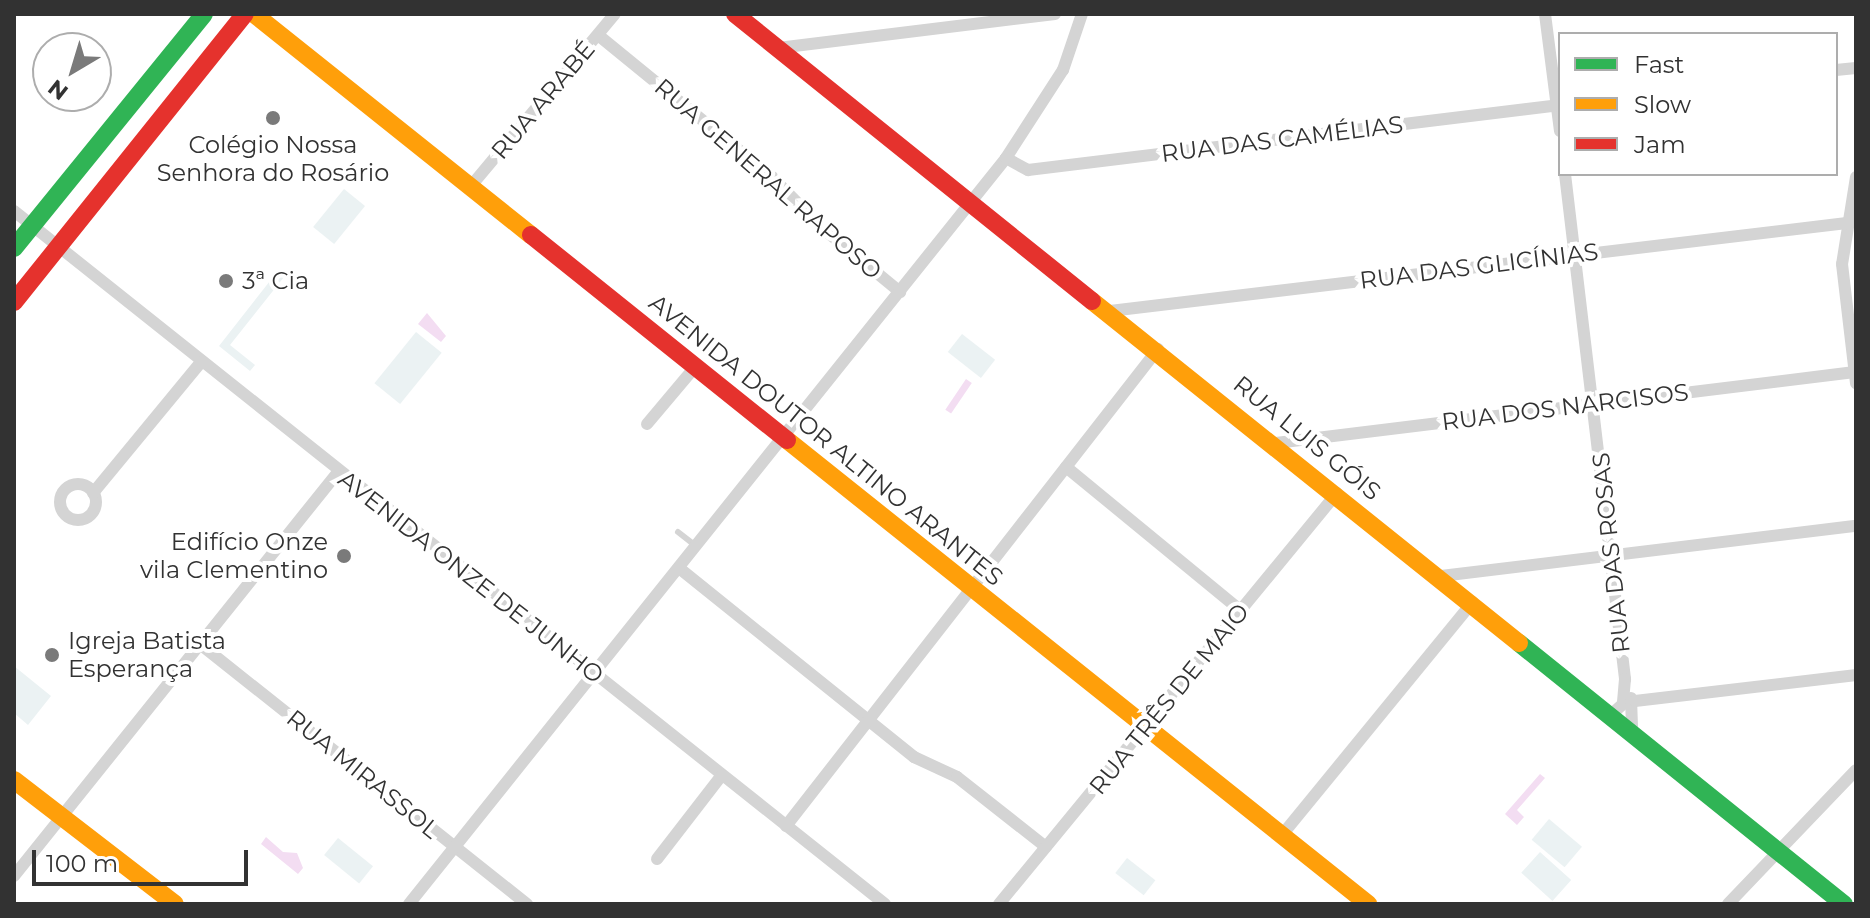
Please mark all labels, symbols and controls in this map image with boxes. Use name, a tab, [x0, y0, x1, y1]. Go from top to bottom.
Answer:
north arrow	[32, 32, 112, 112]
legend	[1558, 32, 1838, 176]
street label: RUA ARABÉ	[485, 35, 601, 165]
text: Fast	[1634, 50, 1684, 79]
street label: RUA GENERAL RAPOSO	[649, 73, 887, 285]
text: N	[43, 74, 73, 106]
text: Slow	[1634, 90, 1691, 119]
marker: Colégio Nossa Senhora do Rosário	[264, 109, 282, 127]
street label: RUA DAS CAMÉLIAS	[1159, 110, 1405, 168]
text: Jam	[1634, 130, 1686, 159]
place label: Colégio Nossa Senhora do Rosário	[157, 131, 389, 187]
street label: RUA DAS GLICÍNIAS	[1358, 237, 1600, 295]
place label: 3ª Cia	[242, 267, 309, 295]
marker: 3ª Cia	[217, 272, 235, 290]
street label: AVENIDA DOUTOR ALTINO ARANTES	[643, 288, 1009, 592]
street label: RUA LUIS GÓIS	[1227, 370, 1387, 506]
street label: RUA DOS NARCISOS	[1440, 378, 1690, 436]
street label: RUA DAS ROSAS	[1586, 451, 1636, 655]
street label: AVENIDA ONZE DE JUNHO	[333, 464, 609, 690]
place label: Edifício Onze vila Clementino	[140, 528, 328, 584]
marker: Edifício Onze vila Clementino	[335, 547, 353, 565]
street label: RUA TRÊS DE MAIO	[1083, 598, 1255, 800]
place label: Igreja Batista Esperança	[68, 627, 226, 683]
marker: Igreja Batista Esperança	[43, 646, 61, 664]
street label: RUA MIRASSOL	[281, 704, 445, 844]
scale bar	[36, 834, 252, 884]
text: 100 m	[46, 849, 118, 878]

